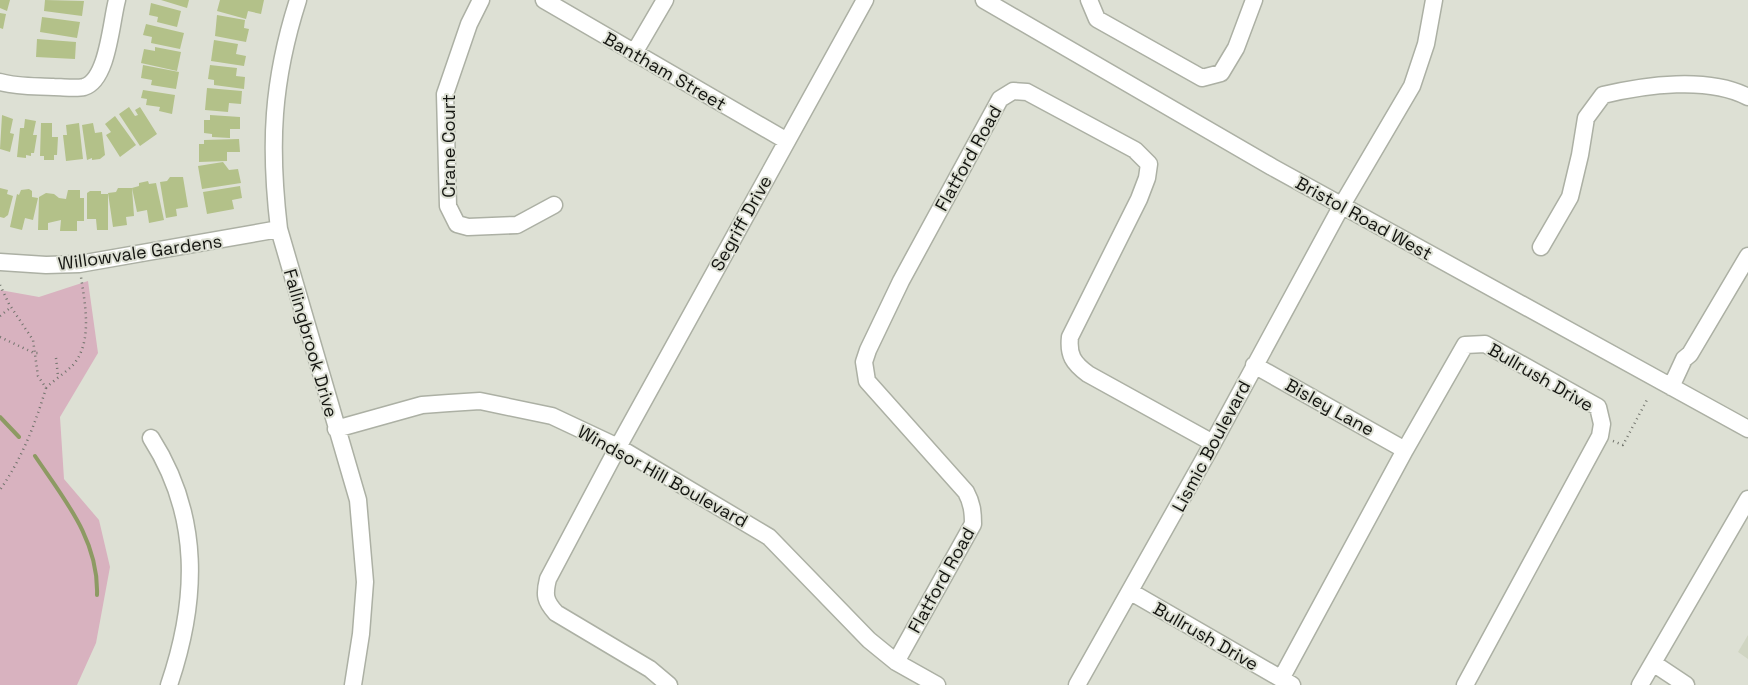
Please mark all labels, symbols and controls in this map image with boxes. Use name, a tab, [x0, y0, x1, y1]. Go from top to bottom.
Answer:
street label: Bantham Street	[600, 27, 730, 115]
street label: Crane Court	[437, 94, 460, 198]
street label: Flatford Road	[930, 101, 1006, 215]
street label: Segriff Drive	[705, 171, 777, 275]
street label: Bristol Road West	[1292, 171, 1436, 265]
street label: Willowvale Gardens	[57, 229, 223, 275]
street label: Fallingbrook Drive	[279, 266, 343, 420]
street label: Bullrush Drive	[1484, 338, 1598, 416]
street label: Bisley Lane	[1281, 373, 1379, 441]
street label: Lismic Boulevard	[1167, 376, 1255, 516]
street label: Windsor Hill Boulevard	[574, 420, 752, 532]
street label: Flatford Road	[903, 523, 979, 637]
street label: Bullrush Drive	[1149, 597, 1263, 675]

